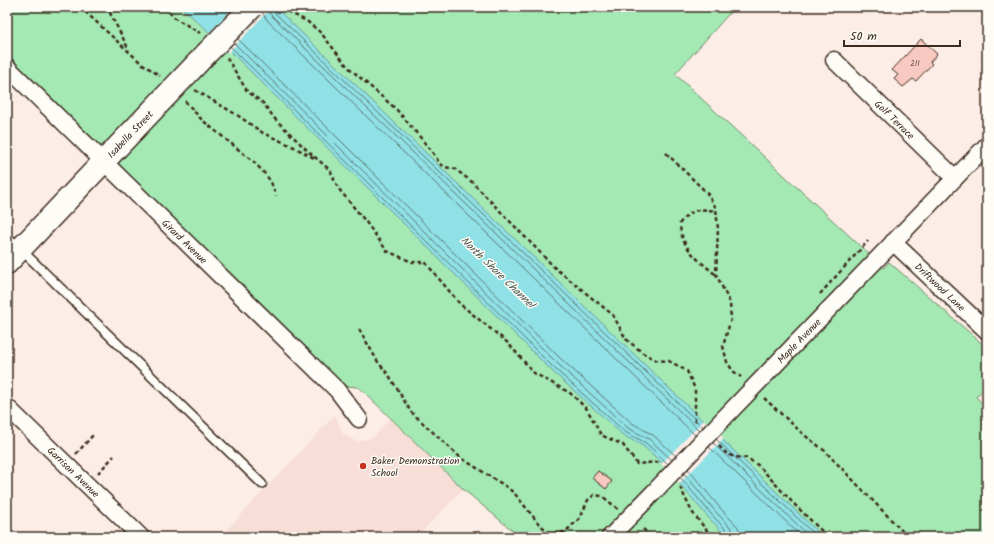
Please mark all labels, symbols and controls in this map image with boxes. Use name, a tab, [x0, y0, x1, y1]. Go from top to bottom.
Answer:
scale bar	[844, 22, 960, 48]
text: 50 m	[850, 27, 877, 46]
house number: 211	[910, 57, 920, 70]
street label: Golf Terrace	[870, 97, 918, 144]
street label: Isabella Street	[104, 107, 157, 162]
street label: Girard Avenue	[158, 216, 211, 268]
water label: North Shore Channel	[456, 232, 540, 315]
street label: Driftwood Lane	[911, 259, 969, 316]
street label: Maple Avenue	[774, 314, 826, 368]
street label: Garrison Avenue	[43, 443, 103, 502]
place label: Baker Demonstration School	[371, 453, 460, 481]
marker: Baker Demonstration School	[358, 461, 368, 471]

